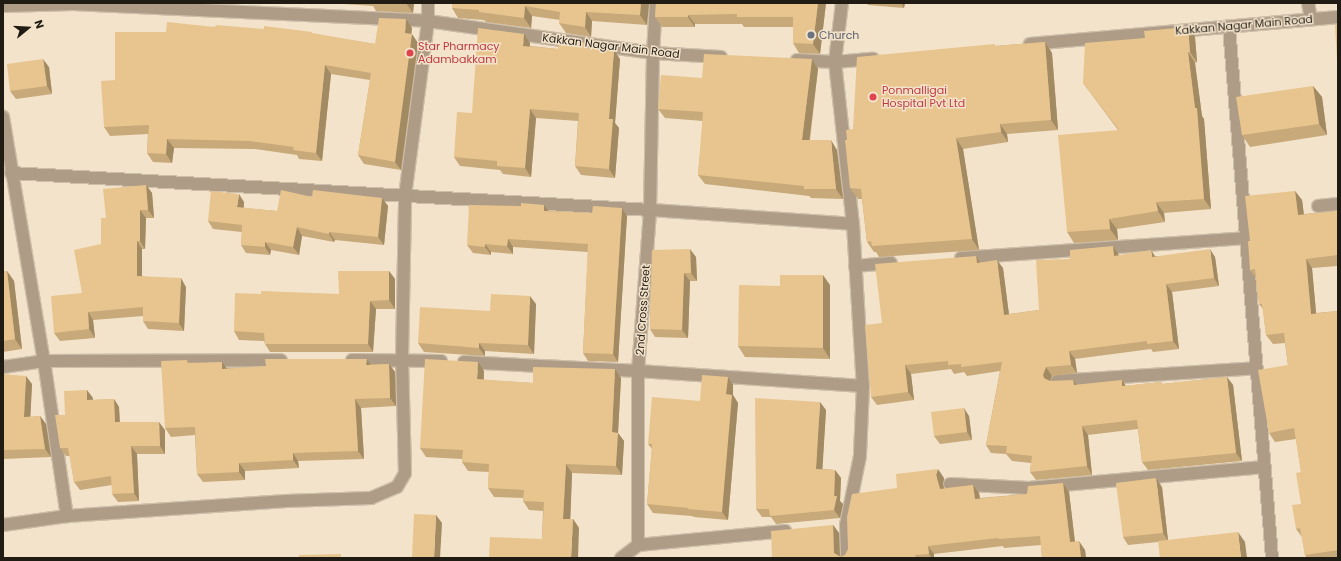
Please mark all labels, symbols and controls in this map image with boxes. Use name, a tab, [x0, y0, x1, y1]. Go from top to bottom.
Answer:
north arrow	[8, 8, 48, 48]
street label: Kakkan Nagar Main Road	[1175, 12, 1313, 38]
text: N	[31, 18, 48, 31]
place label: Church	[819, 28, 859, 42]
marker: Church	[806, 30, 816, 40]
street label: Kakkan Nagar Main Road	[542, 31, 680, 61]
place label: Star Pharmacy Adambakkam	[418, 40, 500, 66]
marker: Star Pharmacy Adambakkam	[405, 48, 415, 58]
place label: Ponmalligai Hospital Pvt Ltd	[882, 84, 965, 110]
marker: Ponmalligai Hospital Pvt Ltd	[867, 91, 879, 103]
street label: 2nd Cross Street	[633, 265, 653, 355]

